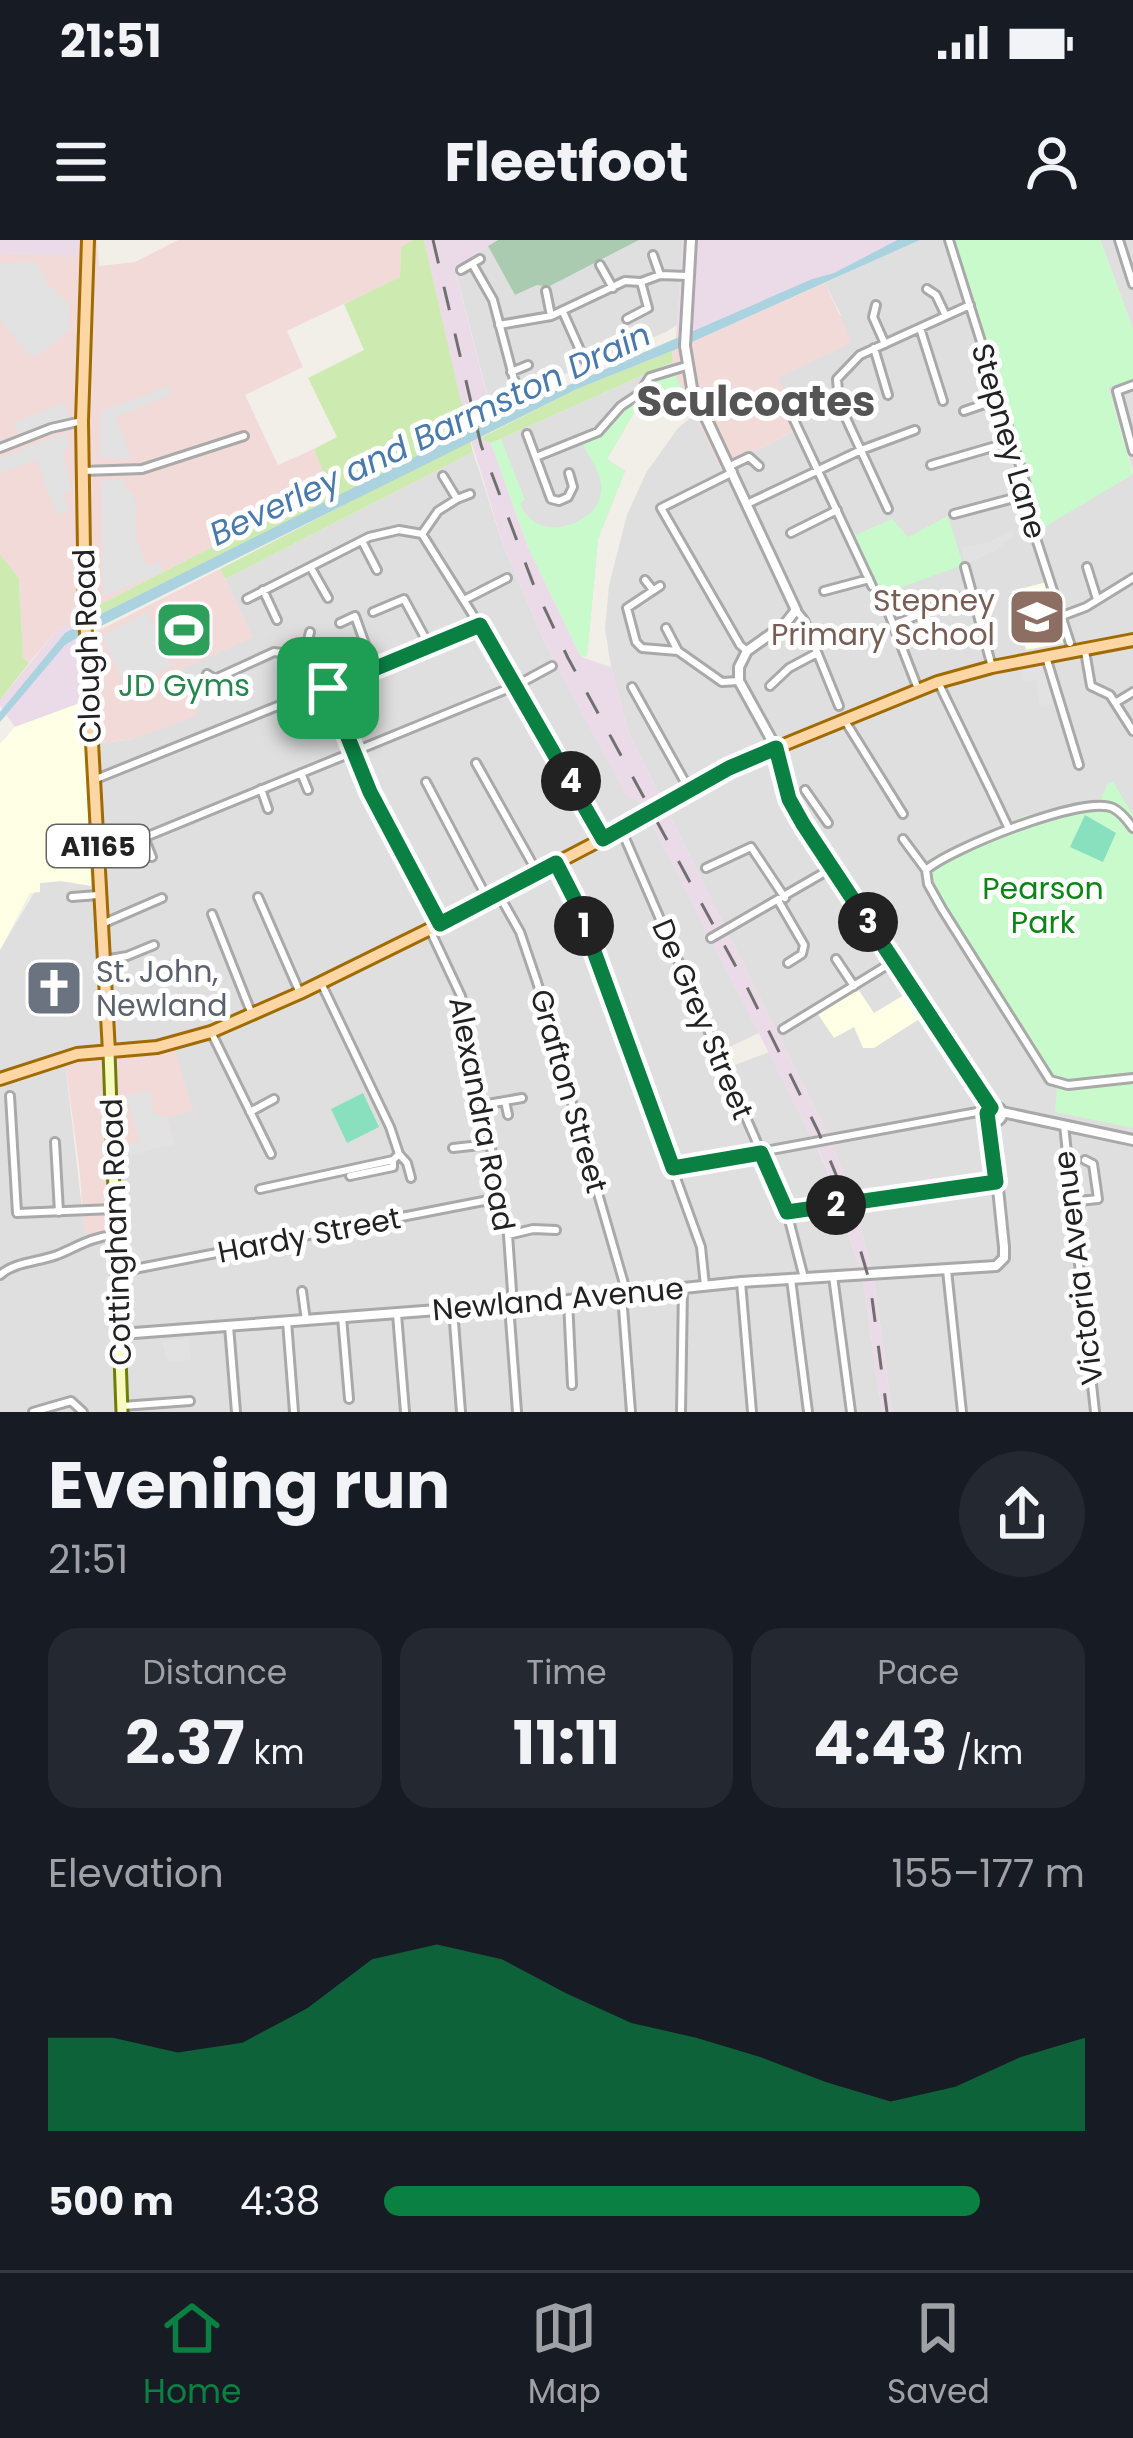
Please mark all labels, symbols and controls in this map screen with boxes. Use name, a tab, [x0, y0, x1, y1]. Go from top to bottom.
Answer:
text: 21:51	[60, 10, 162, 73]
text: Fleetfoot	[444, 124, 689, 200]
icon: menu	[48, 129, 114, 195]
icon: person	[1019, 129, 1085, 195]
water label: Beverley and Barmston Drain	[202, 311, 658, 557]
street label: Stepney Lane	[961, 338, 1057, 544]
district label: Sculcoates	[637, 372, 875, 431]
street label: Clough Road	[62, 548, 112, 744]
place label: Stepney Primary School	[771, 579, 995, 656]
school or university icon: Stepney Primary School	[1006, 586, 1068, 648]
sports icon: JD Gyms	[153, 599, 215, 661]
pin	[277, 637, 379, 739]
icon: arrive	[295, 655, 361, 721]
place label: JD Gyms	[118, 664, 250, 707]
pin: 4	[541, 751, 601, 811]
text: 4	[560, 757, 582, 804]
road number: A1165	[47, 825, 149, 867]
park label: Pearson Park	[982, 867, 1104, 944]
pin: 3	[838, 892, 898, 952]
pin: 1	[554, 896, 614, 956]
text: 3	[858, 898, 878, 945]
text: 1	[578, 902, 590, 949]
street label: De Grey Street	[641, 912, 765, 1126]
place label: St. John, Newland	[96, 950, 227, 1027]
church icon: St. John, Newland	[23, 957, 85, 1019]
street label: Grafton Street	[519, 984, 619, 1198]
street label: Alexandra Road	[438, 993, 526, 1235]
street label: Cottingham Road	[90, 1098, 142, 1366]
street label: Victoria Avenue	[1042, 1149, 1114, 1387]
pin: 2	[806, 1175, 866, 1235]
text: 2	[827, 1181, 845, 1228]
street label: Hardy Street	[214, 1196, 404, 1274]
street label: Newland Avenue	[431, 1267, 685, 1331]
text: Evening run	[48, 1439, 450, 1531]
button: share	[959, 1451, 1085, 1577]
text: 21:51	[48, 1532, 128, 1587]
text: Distance	[143, 1649, 287, 1696]
text: Time	[526, 1649, 607, 1696]
text: Pace	[877, 1649, 959, 1696]
text: 2.37	[125, 1701, 245, 1785]
text: 11:11	[513, 1701, 620, 1785]
text: 4:43	[813, 1701, 948, 1785]
text: km	[245, 1729, 305, 1776]
text: /km	[948, 1729, 1023, 1776]
text: Elevation	[48, 1846, 224, 1901]
text: 155–177 m	[891, 1846, 1085, 1901]
text: 500 m	[48, 2174, 174, 2229]
text: 4:38	[240, 2174, 320, 2229]
tab: Home	[143, 2295, 242, 2417]
tab: Map	[528, 2295, 601, 2417]
tab: Saved	[887, 2295, 990, 2417]

